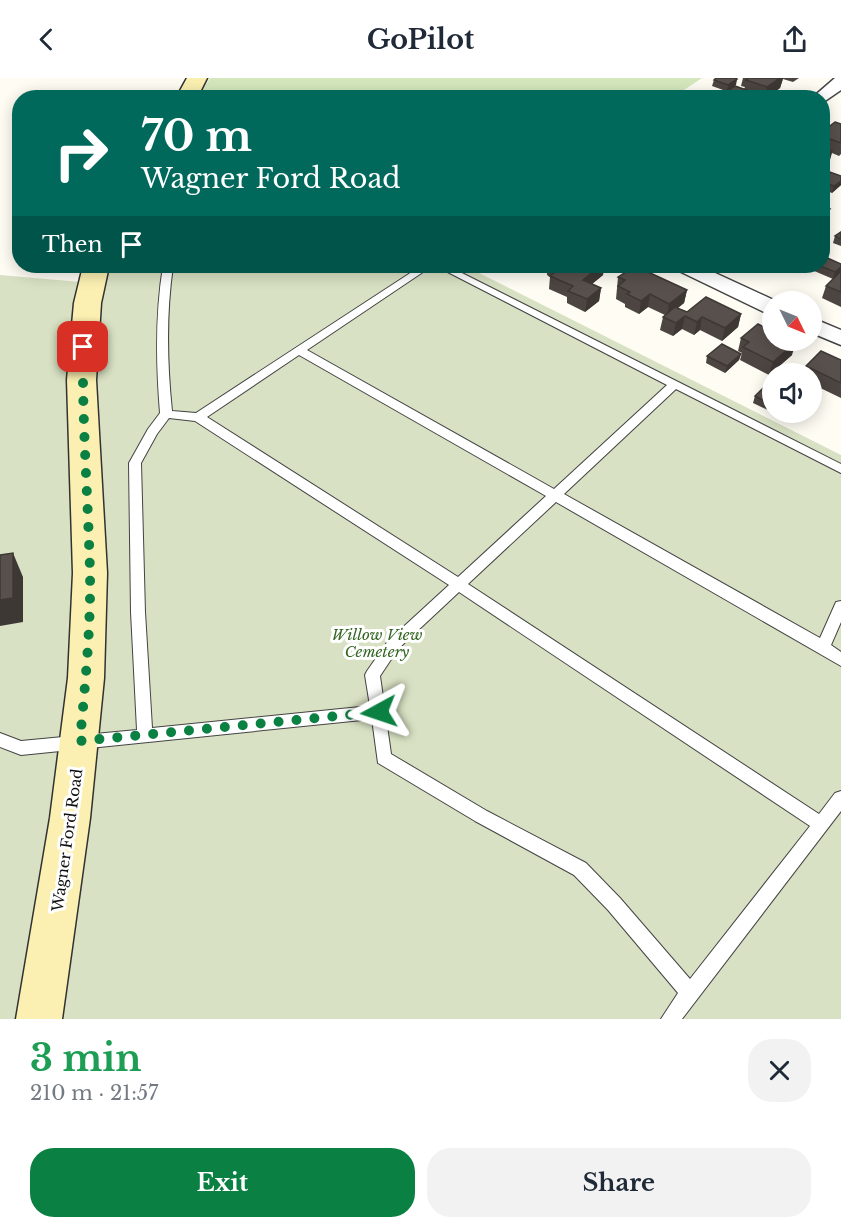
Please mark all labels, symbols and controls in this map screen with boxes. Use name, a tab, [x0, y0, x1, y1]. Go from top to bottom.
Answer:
icon: back	[30, 23, 63, 56]
text: GoPilot	[367, 23, 474, 56]
icon: share	[778, 23, 811, 56]
text: 70 m	[141, 110, 252, 162]
icon: right	[42, 114, 120, 192]
text: Wagner Ford Road	[141, 162, 401, 195]
icon: arrive	[115, 228, 148, 261]
text: Then	[42, 231, 103, 258]
north arrow	[762, 291, 822, 351]
map controls	[762, 291, 822, 423]
pin	[57, 321, 108, 372]
icon: arrive	[66, 330, 99, 363]
button: sound	[762, 363, 822, 423]
park label: Willow View Cemetery	[332, 625, 423, 661]
position arrow	[347, 680, 411, 744]
street label: Wagner Ford Road	[47, 767, 86, 914]
text: 3 min	[30, 1036, 142, 1081]
button: close	[748, 1039, 811, 1102]
text: 210 m · 21:57	[30, 1081, 158, 1105]
button: Exit	[30, 1148, 415, 1217]
button: Share	[427, 1148, 811, 1217]

